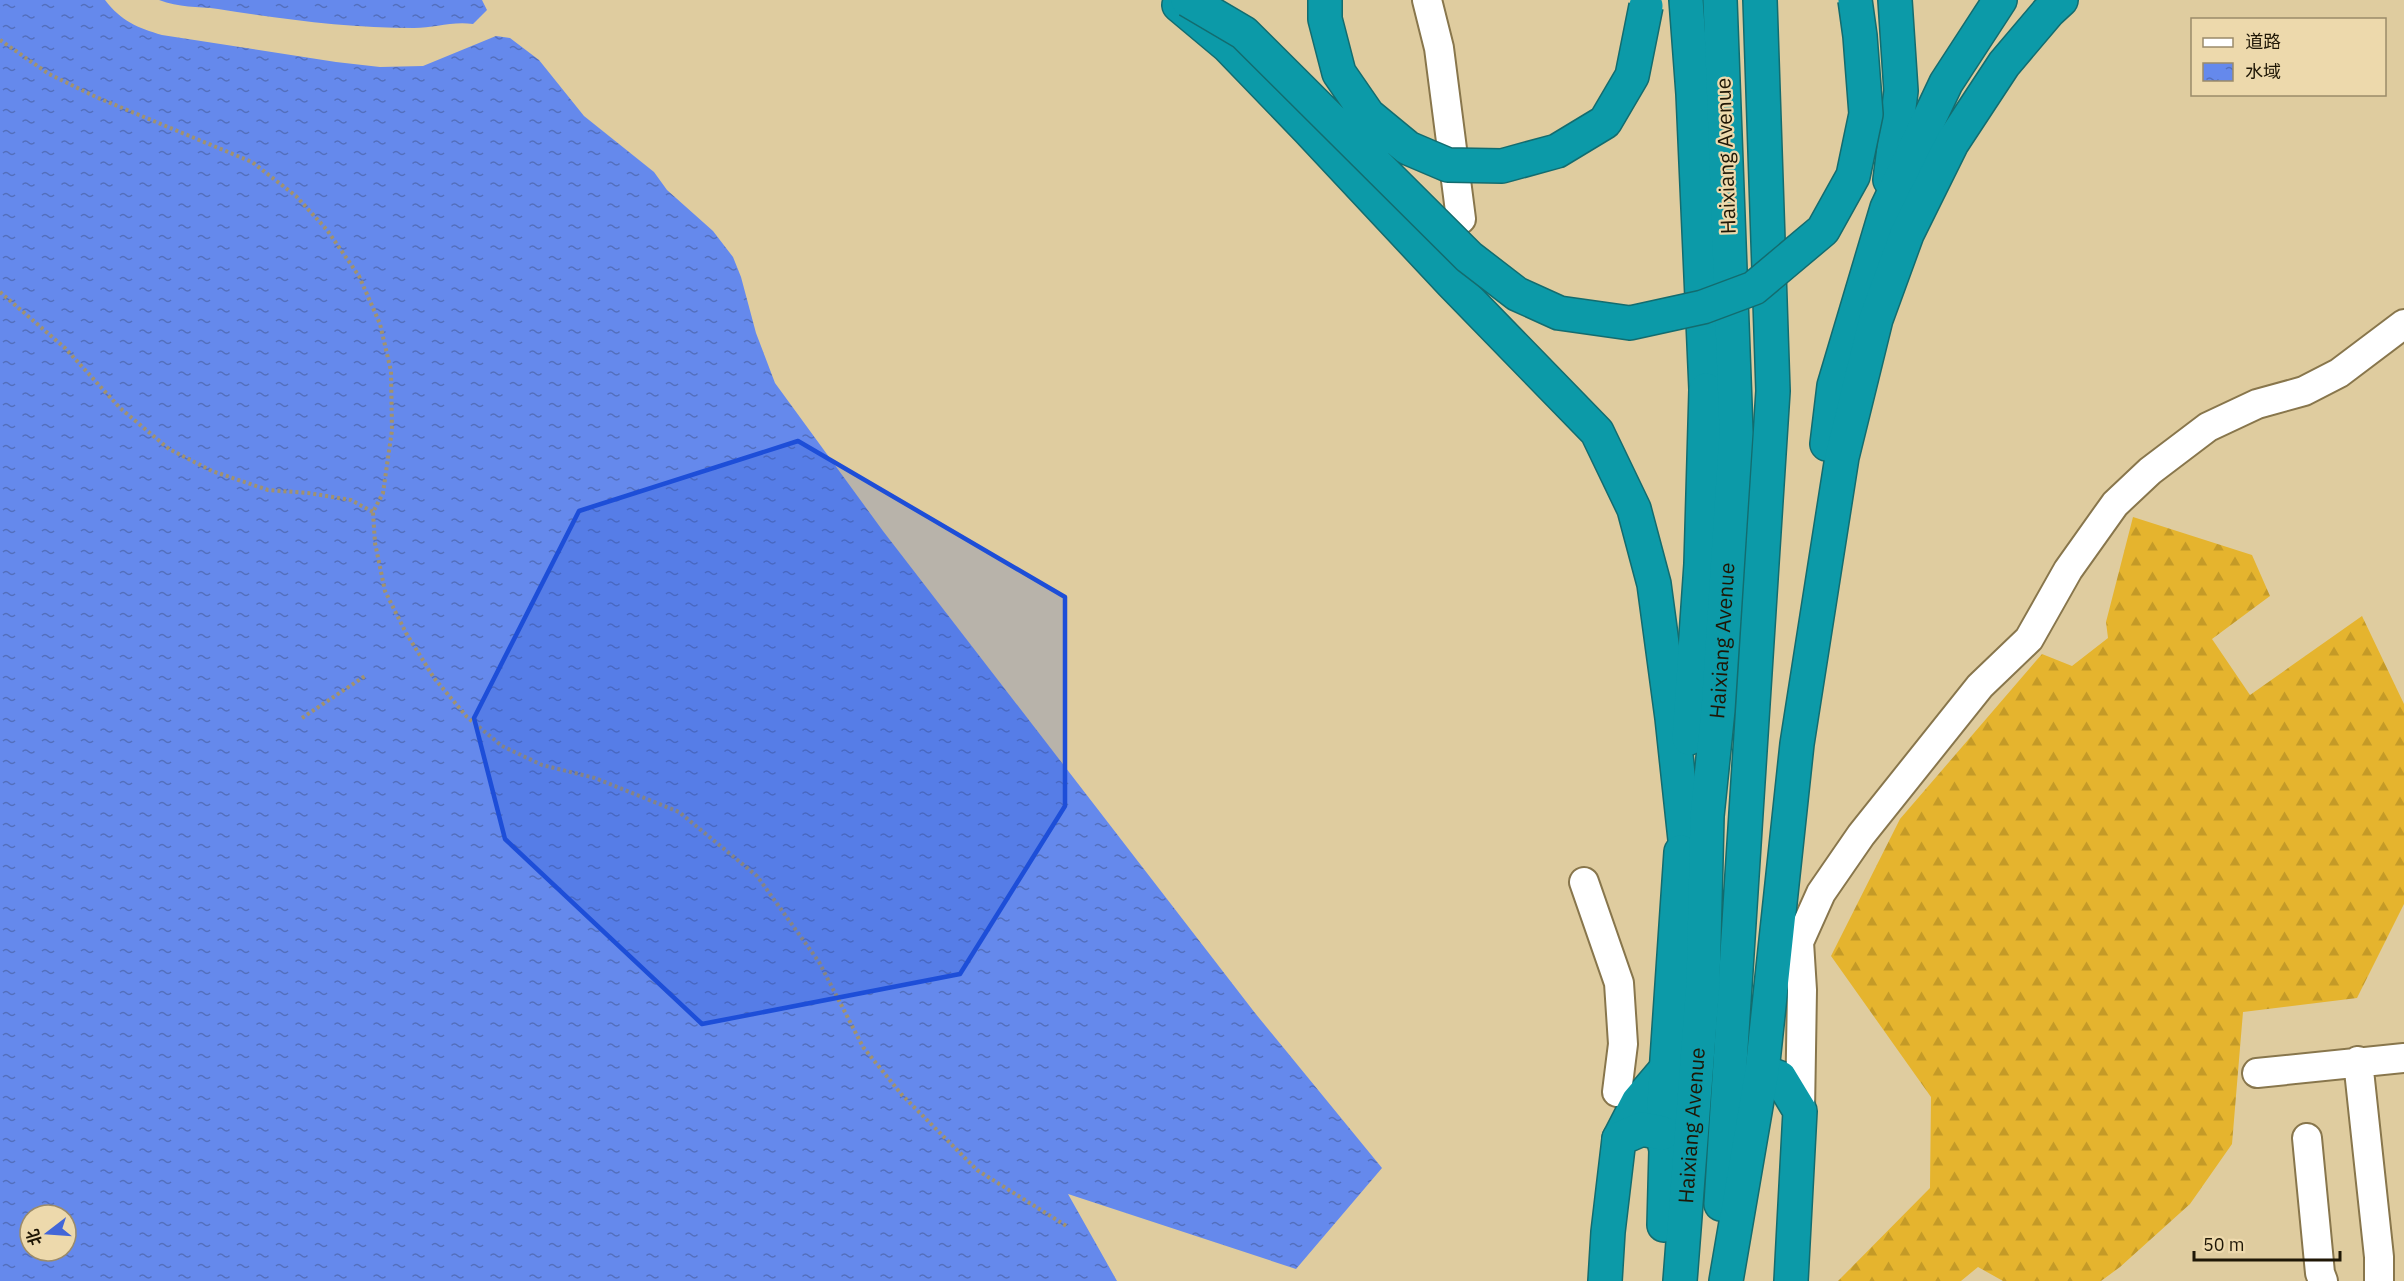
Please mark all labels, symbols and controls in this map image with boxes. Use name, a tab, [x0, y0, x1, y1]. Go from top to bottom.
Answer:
legend	[2191, 18, 2386, 96]
text: 道路	[2245, 30, 2281, 53]
text: 水域	[2245, 60, 2281, 83]
street label: Haixiang Avenue	[1708, 77, 1742, 235]
street label: Haixiang Avenue	[1702, 562, 1741, 720]
street label: Haixiang Avenue	[1671, 1046, 1711, 1205]
north arrow	[18, 1203, 78, 1263]
scale bar	[2194, 1224, 2340, 1262]
text: 北	[22, 1227, 46, 1248]
text: 50 m	[2203, 1233, 2245, 1256]

